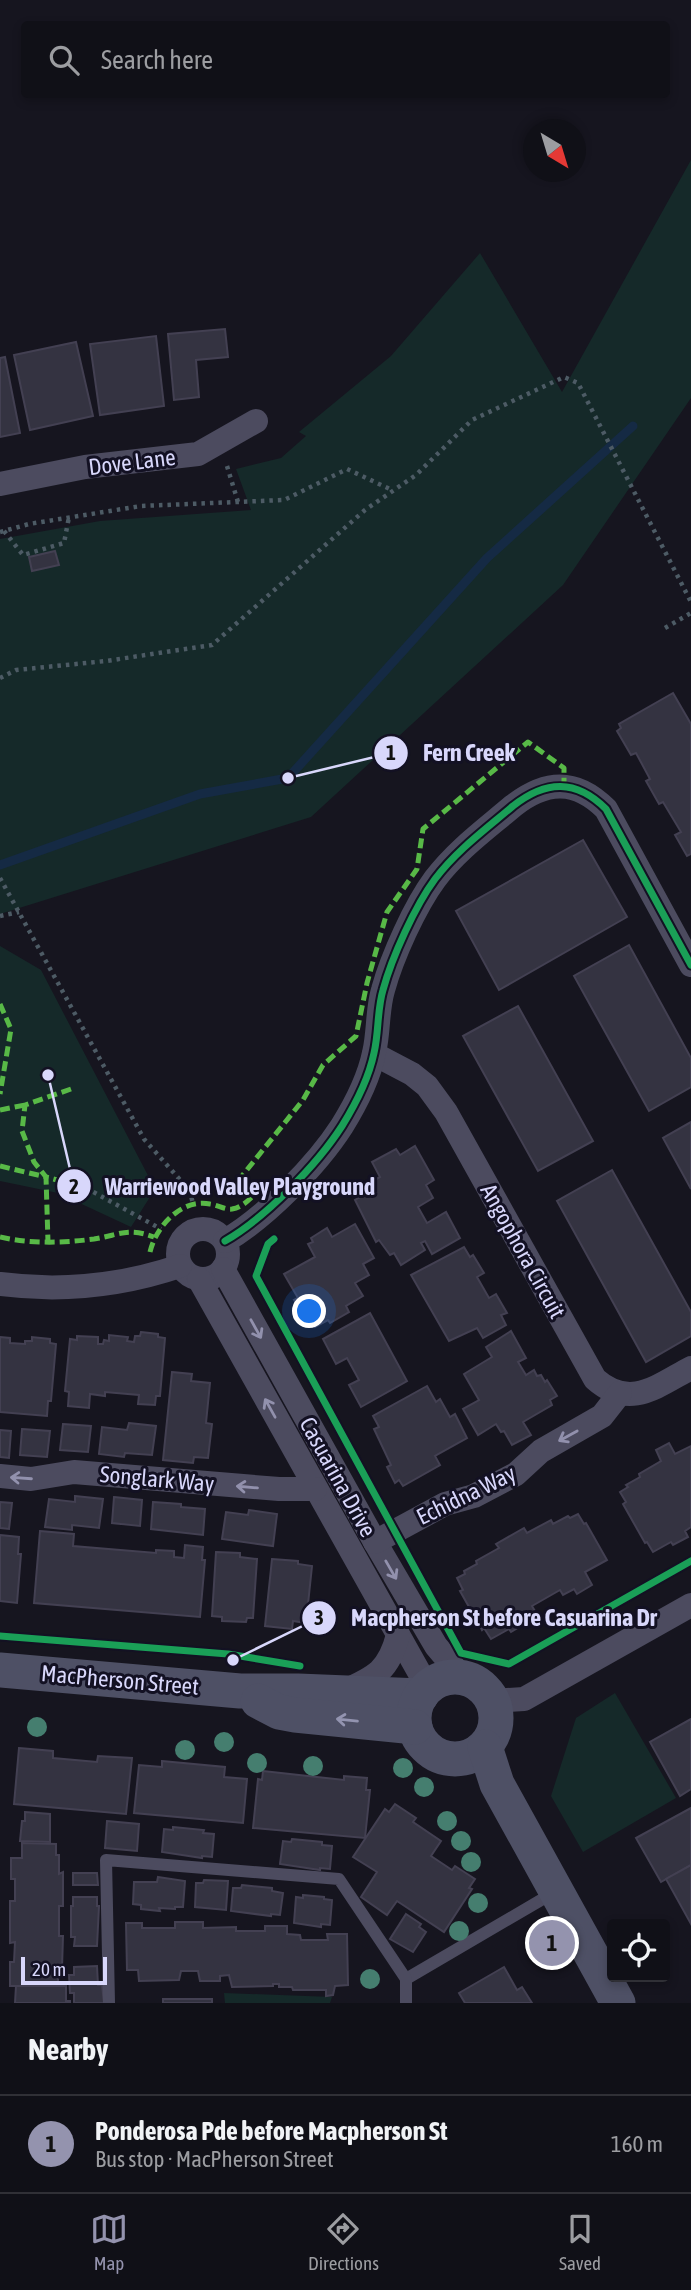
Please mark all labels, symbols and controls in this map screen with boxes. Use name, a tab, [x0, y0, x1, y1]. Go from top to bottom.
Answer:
search box	[21, 21, 670, 98]
icon: search	[45, 41, 83, 79]
text: Search here	[101, 45, 213, 75]
north arrow	[523, 119, 586, 182]
street label: Dove Lane	[87, 444, 177, 480]
callout: Fern Creek	[373, 730, 529, 775]
text: Fern Creek	[423, 739, 516, 766]
text: 1	[386, 740, 396, 764]
callout: Warriewood Valley Playground	[56, 1164, 389, 1209]
text: Warriewood Valley Playground	[104, 1173, 375, 1200]
text: 2	[69, 1174, 79, 1198]
street label: Angophora Circuit	[475, 1179, 571, 1323]
your location	[292, 1294, 326, 1328]
one-way arrow	[250, 1318, 263, 1339]
one-way arrow	[263, 1398, 277, 1418]
street label: Casuarina Drive	[294, 1413, 382, 1541]
one-way arrow	[559, 1429, 579, 1443]
street label: Echidna Way	[412, 1460, 520, 1530]
street label: Songlark Way	[99, 1461, 215, 1497]
one-way arrow	[10, 1471, 33, 1484]
one-way arrow	[236, 1480, 259, 1493]
one-way arrow	[385, 1559, 399, 1579]
callout: Macpherson St before Casuarina Dr	[302, 1595, 671, 1640]
text: Macpherson St before Casuarina Dr	[351, 1604, 658, 1631]
text: 3	[314, 1605, 324, 1629]
street label: MacPherson Street	[40, 1660, 200, 1700]
one-way arrow	[337, 1713, 359, 1726]
pin: 1	[529, 1917, 575, 1969]
map controls	[607, 1919, 670, 1982]
button: locate	[607, 1919, 670, 1982]
scale bar	[21, 1954, 107, 1986]
text: 20 m	[32, 1958, 66, 1980]
text: Nearby	[28, 2032, 108, 2066]
text: Ponderosa Pde before Macpherson St	[95, 2116, 447, 2146]
text: 1	[46, 2131, 56, 2157]
text: 160 m	[611, 2131, 663, 2157]
text: Bus stop · MacPherson Street	[95, 2146, 334, 2172]
tab: Map	[90, 2210, 128, 2274]
tab: Directions	[308, 2210, 379, 2274]
tab: Saved	[559, 2210, 601, 2274]

